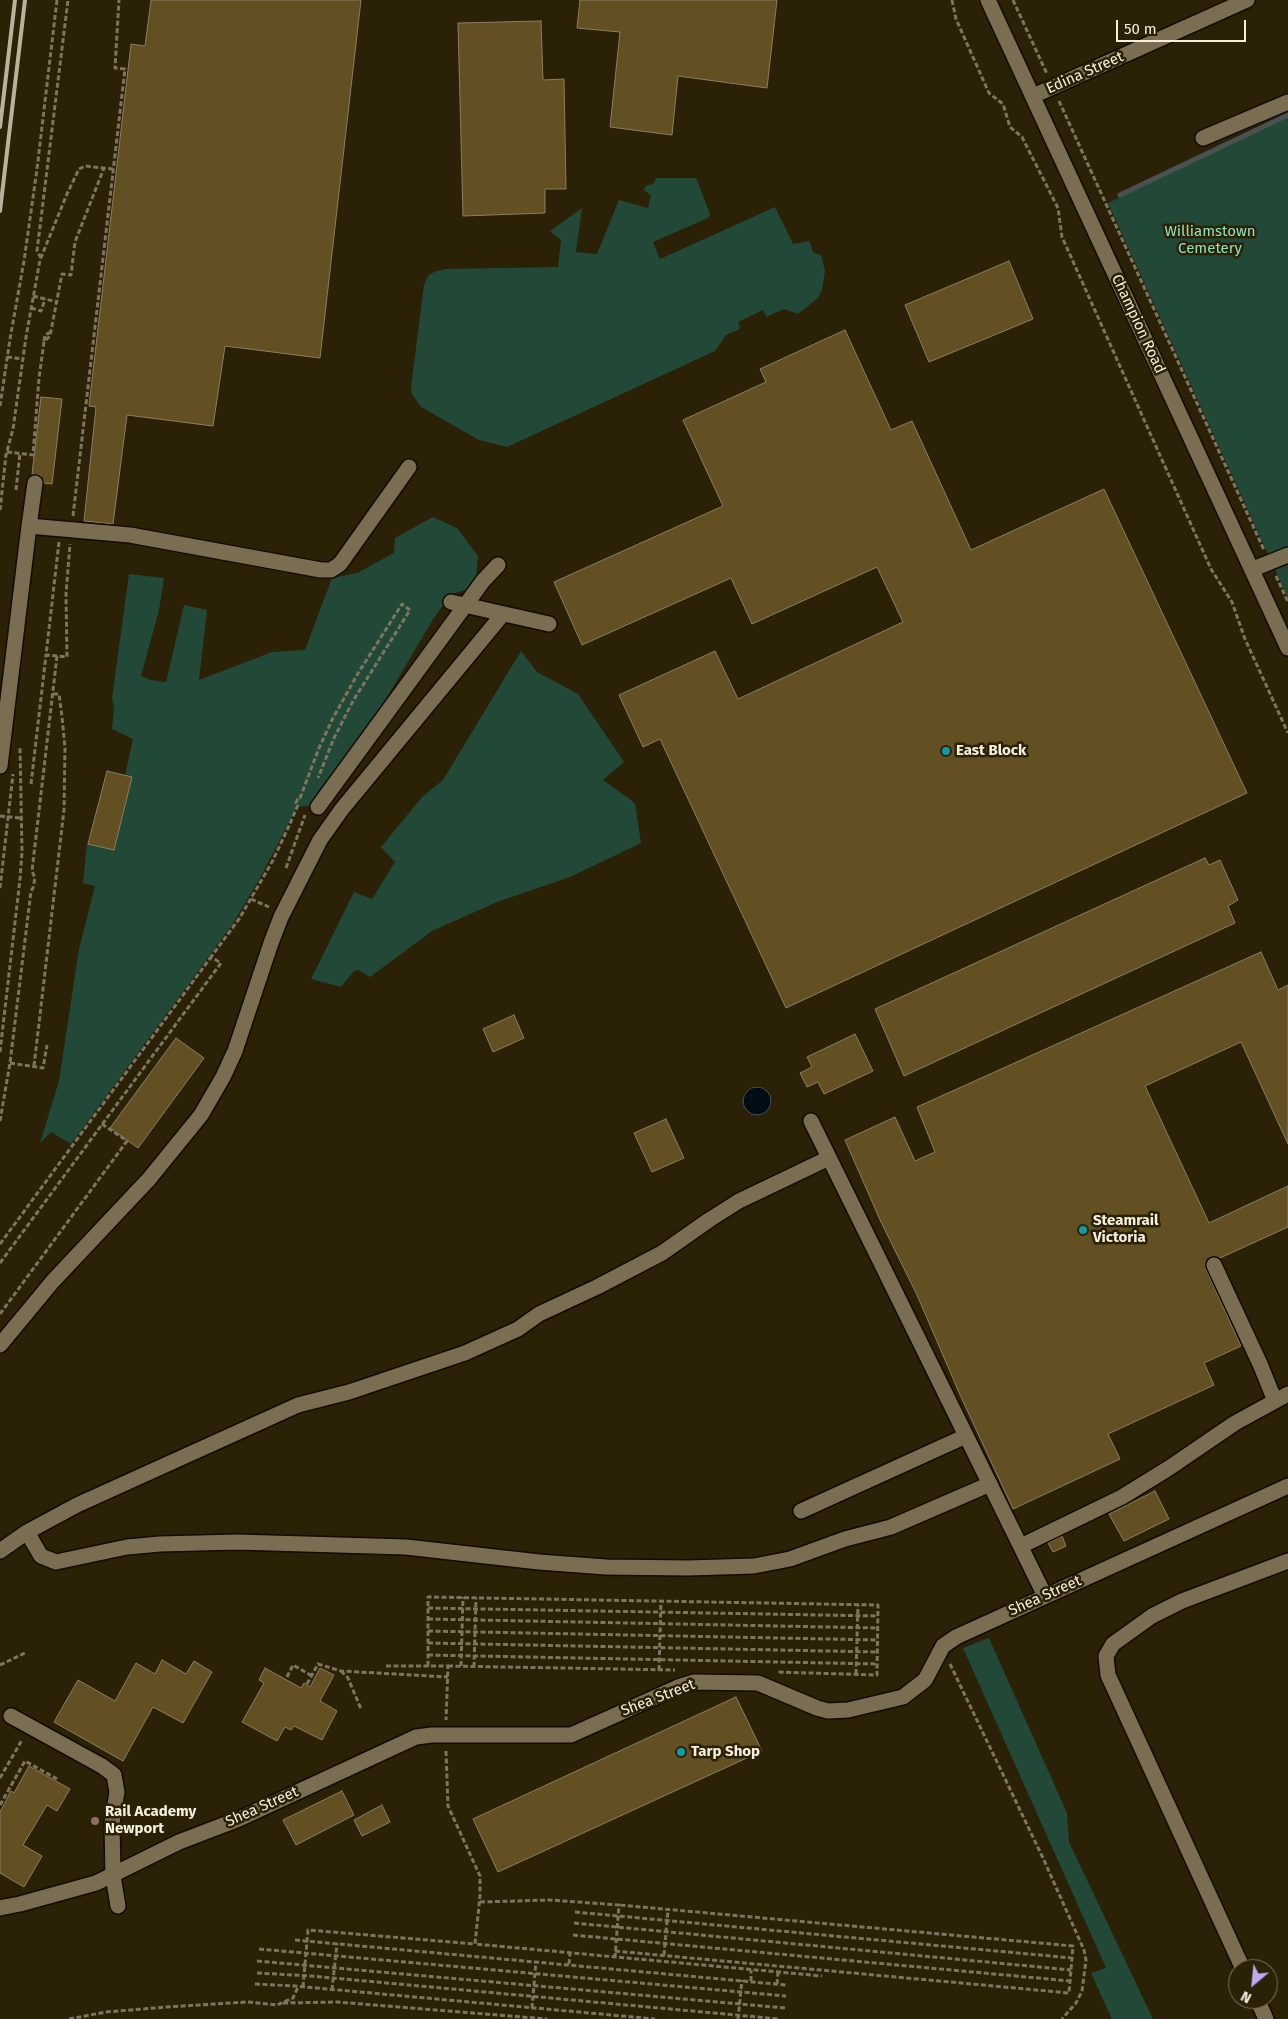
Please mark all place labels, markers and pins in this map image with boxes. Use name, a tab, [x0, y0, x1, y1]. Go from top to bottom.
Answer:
place label: East Block	[956, 742, 1026, 760]
marker: East Block	[940, 745, 952, 757]
place label: Steamrail Victoria	[1093, 1212, 1159, 1247]
marker: Steamrail Victoria	[1077, 1224, 1089, 1236]
place label: Tarp Shop	[691, 1743, 760, 1761]
marker: Tarp Shop	[675, 1746, 687, 1758]
place label: Rail Academy Newport	[105, 1803, 196, 1838]
marker: Rail Academy Newport	[89, 1815, 101, 1827]

